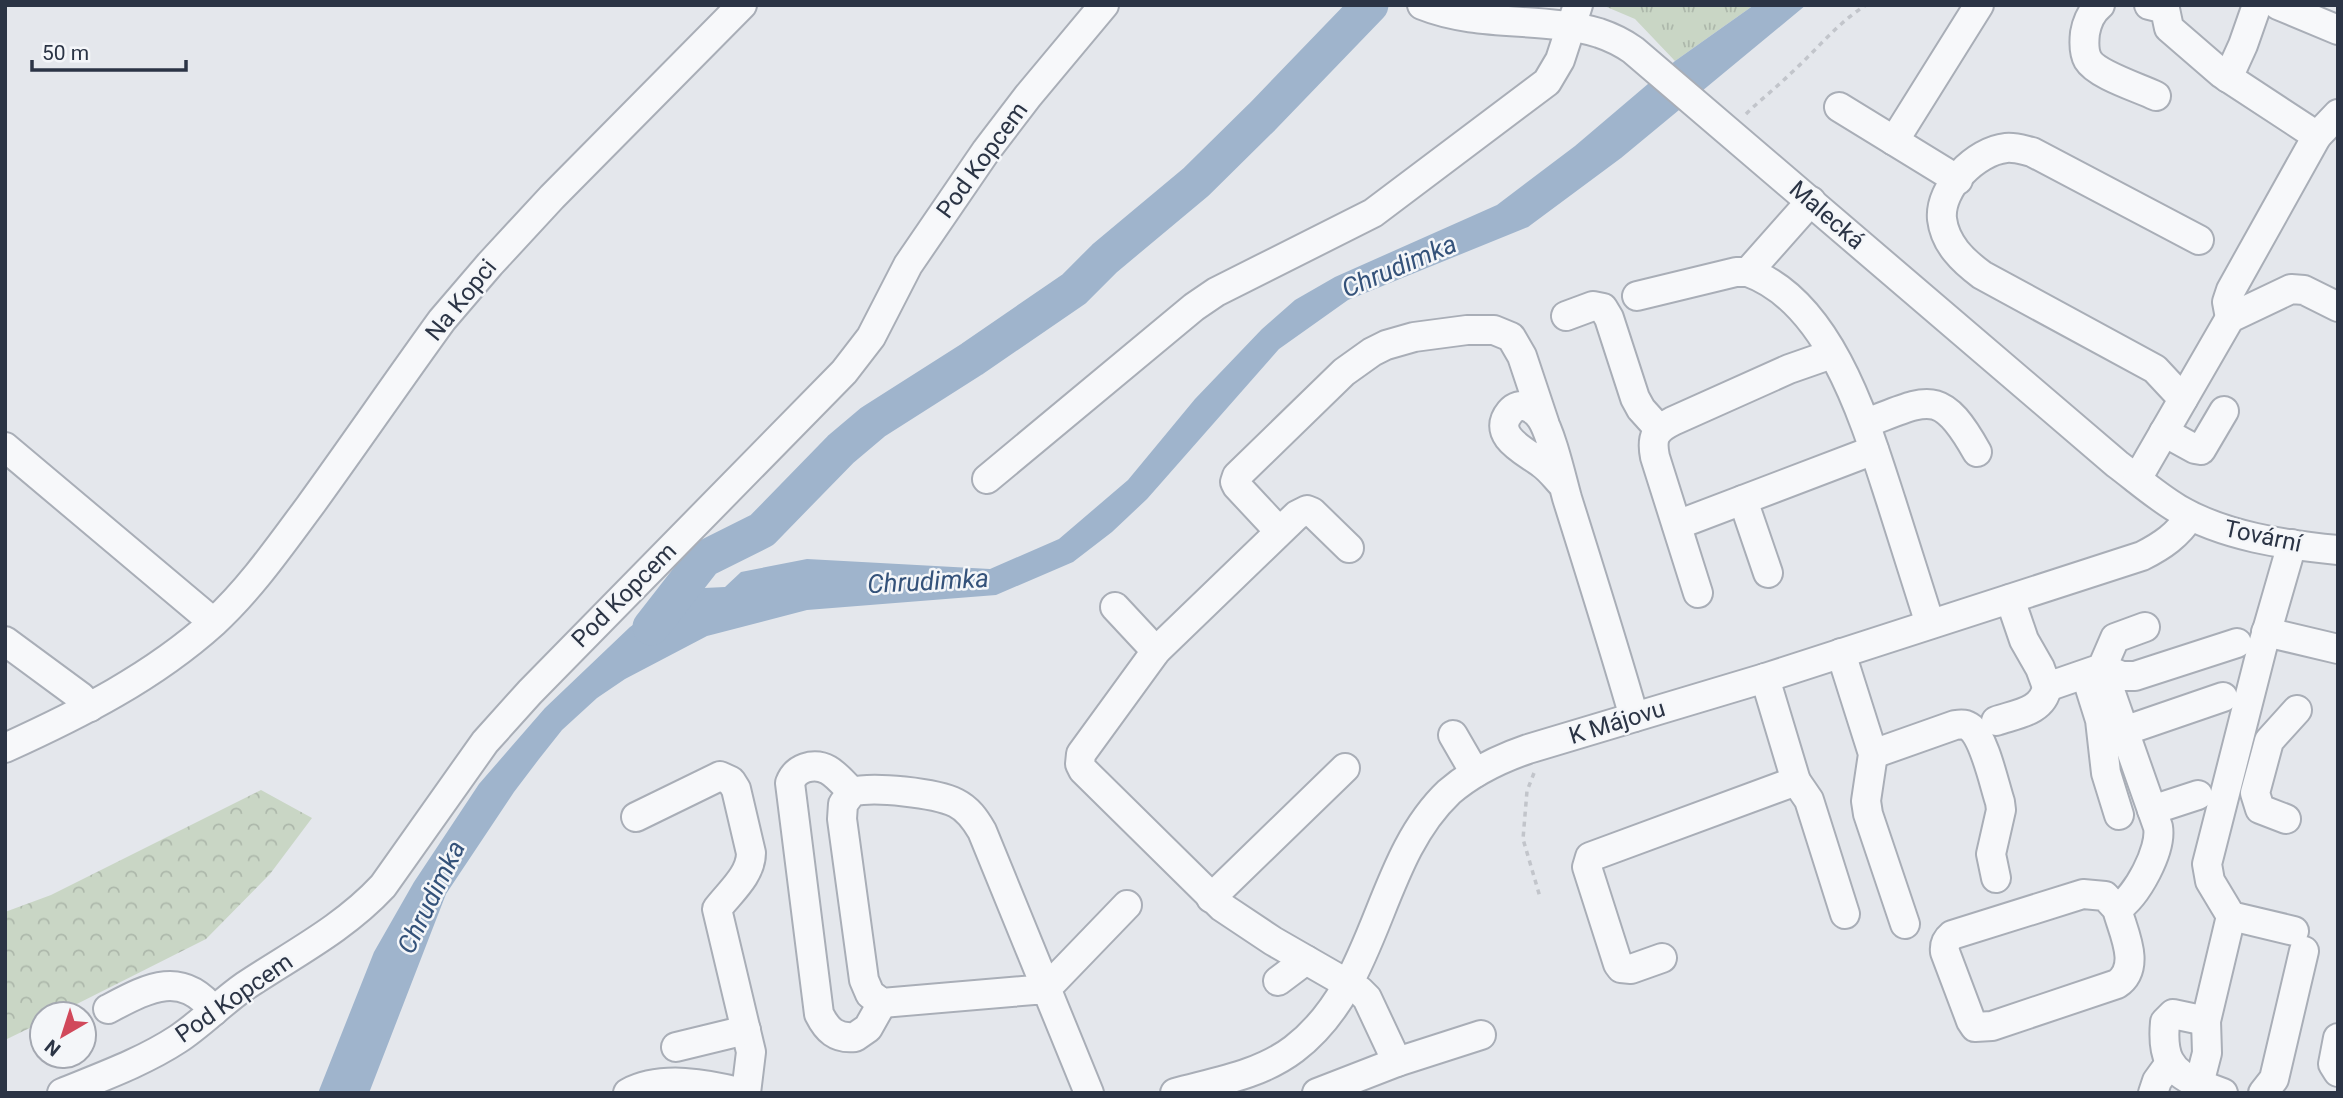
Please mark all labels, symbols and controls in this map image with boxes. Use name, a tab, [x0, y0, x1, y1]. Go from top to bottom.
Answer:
scale bar	[32, 28, 186, 72]
text: 50 m	[42, 41, 89, 65]
street label: Pod Kopcem	[931, 97, 1033, 223]
street label: Malecká	[1784, 175, 1870, 255]
water label: Chrudimka	[1337, 228, 1461, 304]
street label: Na Kopci	[420, 254, 502, 346]
street label: Tovární	[2222, 514, 2305, 558]
street label: Pod Kopcem	[566, 537, 682, 653]
water label: Chrudimka	[866, 563, 990, 599]
street label: K Májovu	[1566, 694, 1668, 750]
water label: Chrudimka	[391, 836, 471, 958]
street label: Pod Kopcem	[170, 947, 298, 1049]
north arrow	[28, 1000, 98, 1070]
text: N	[40, 1035, 65, 1061]

